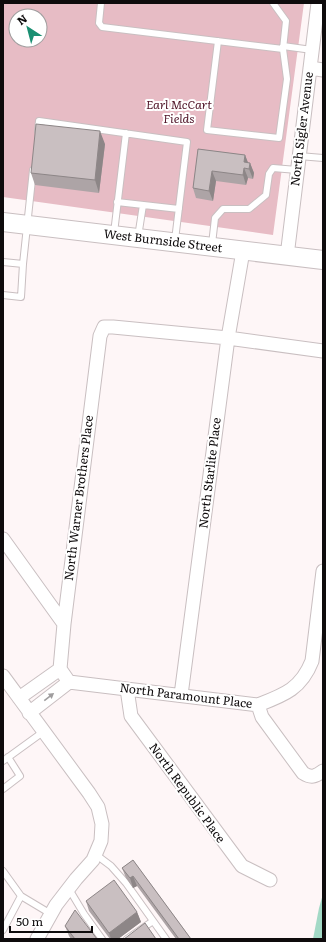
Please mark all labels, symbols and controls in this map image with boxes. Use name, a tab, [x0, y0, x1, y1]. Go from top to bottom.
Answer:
north arrow	[8, 8, 48, 48]
text: N	[13, 10, 30, 28]
street label: North Sigler Avenue	[285, 71, 317, 187]
park label: Earl McCart Fields	[146, 95, 212, 127]
street label: West Burnside Street	[103, 224, 224, 256]
street label: North Warner Brothers Place	[59, 414, 97, 582]
street label: North Starlite Place	[193, 416, 225, 529]
street label: North Paramount Place	[119, 678, 254, 712]
one-way arrow	[44, 693, 55, 701]
street label: North Republic Place	[145, 739, 230, 846]
scale bar	[10, 908, 92, 934]
text: 50 m	[16, 912, 43, 930]

